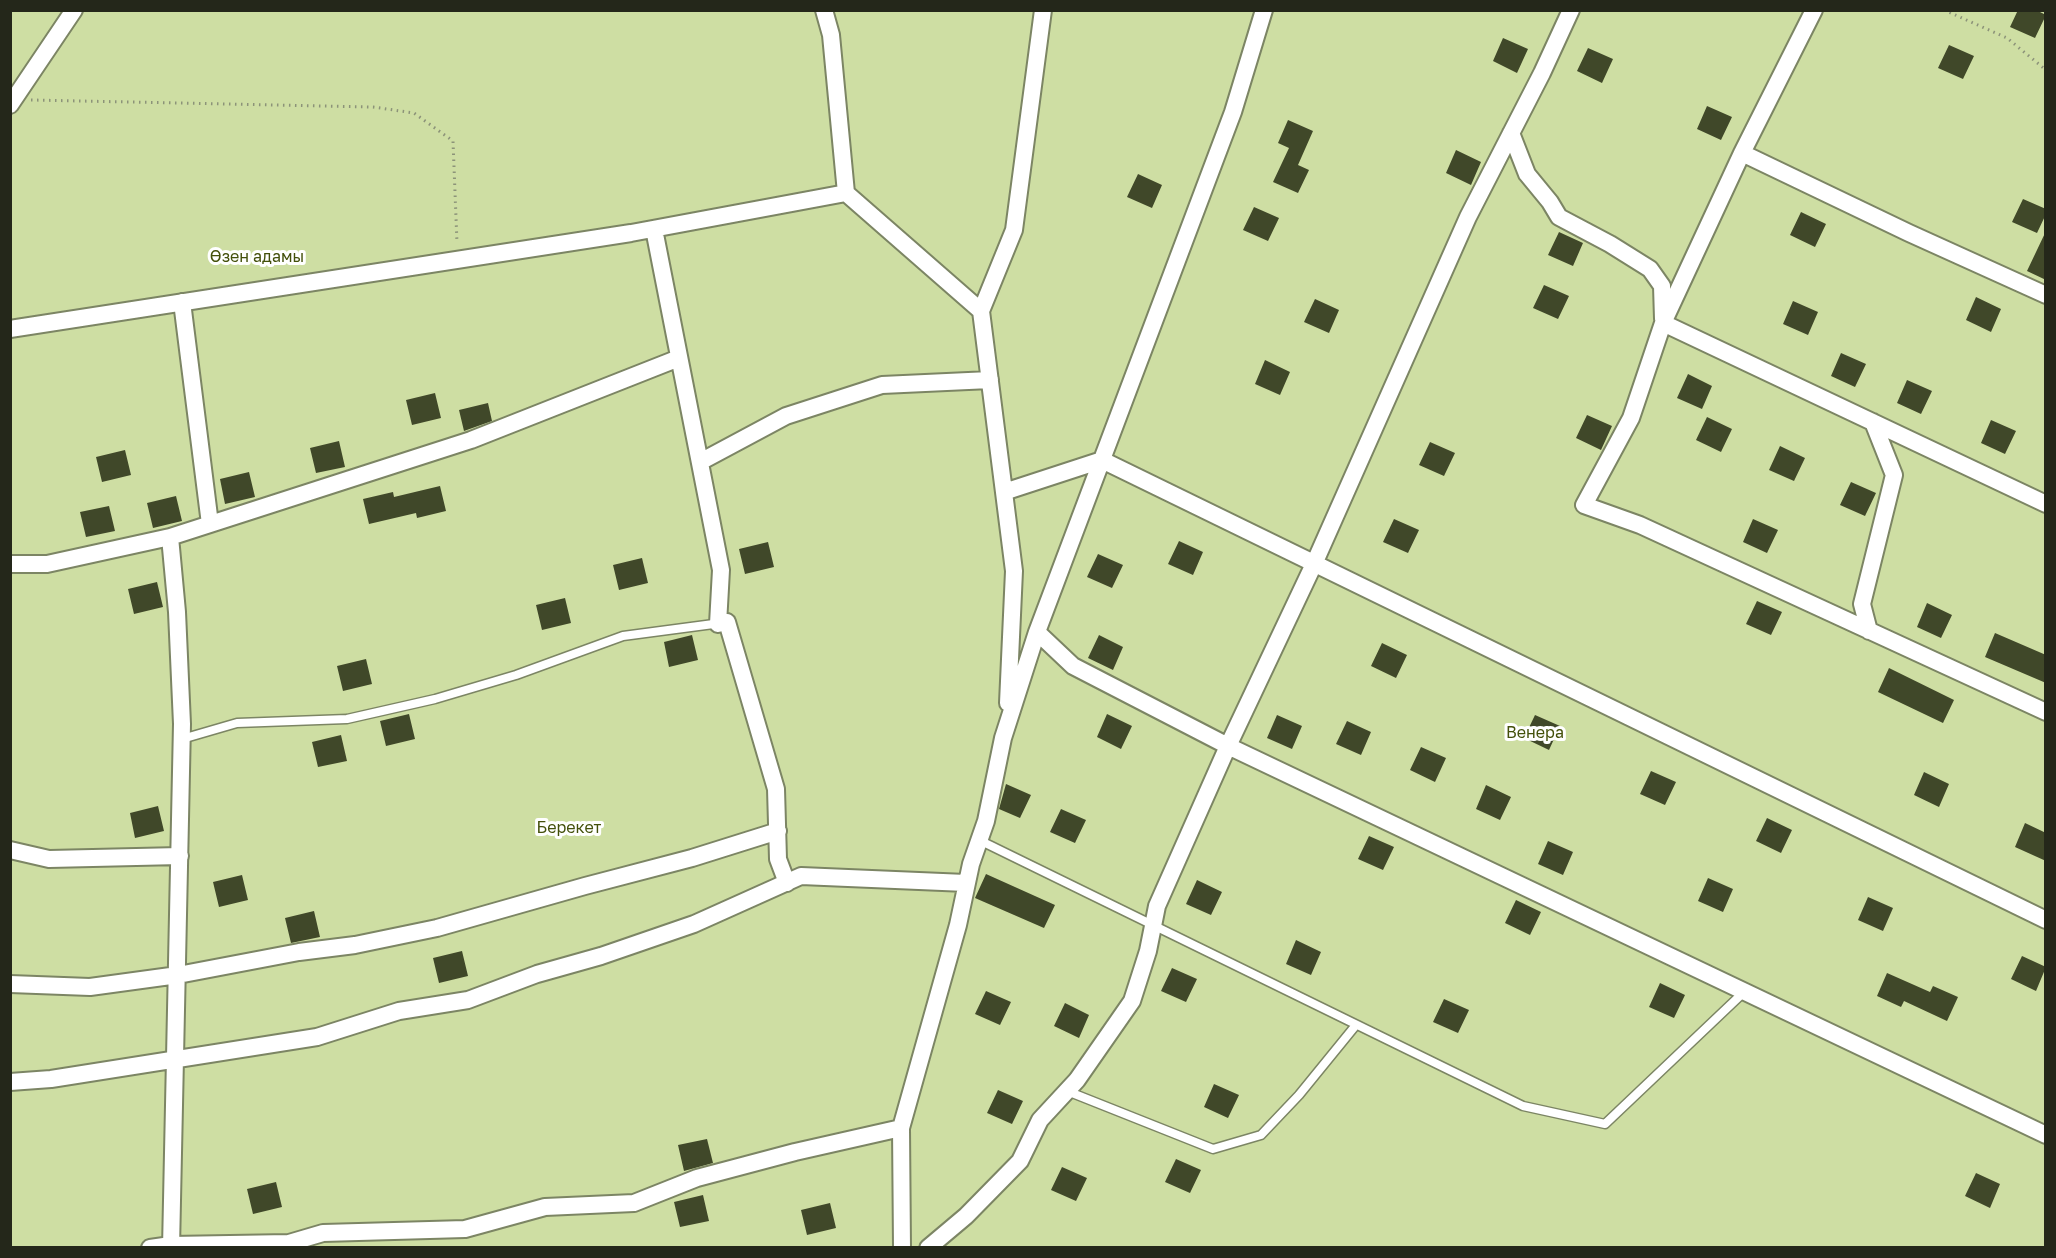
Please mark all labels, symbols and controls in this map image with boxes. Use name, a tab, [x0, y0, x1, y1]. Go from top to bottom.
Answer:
park label: Өзен адамы	[210, 247, 304, 267]
park label: Венера	[1506, 723, 1564, 743]
park label: Берекет	[537, 818, 601, 838]

